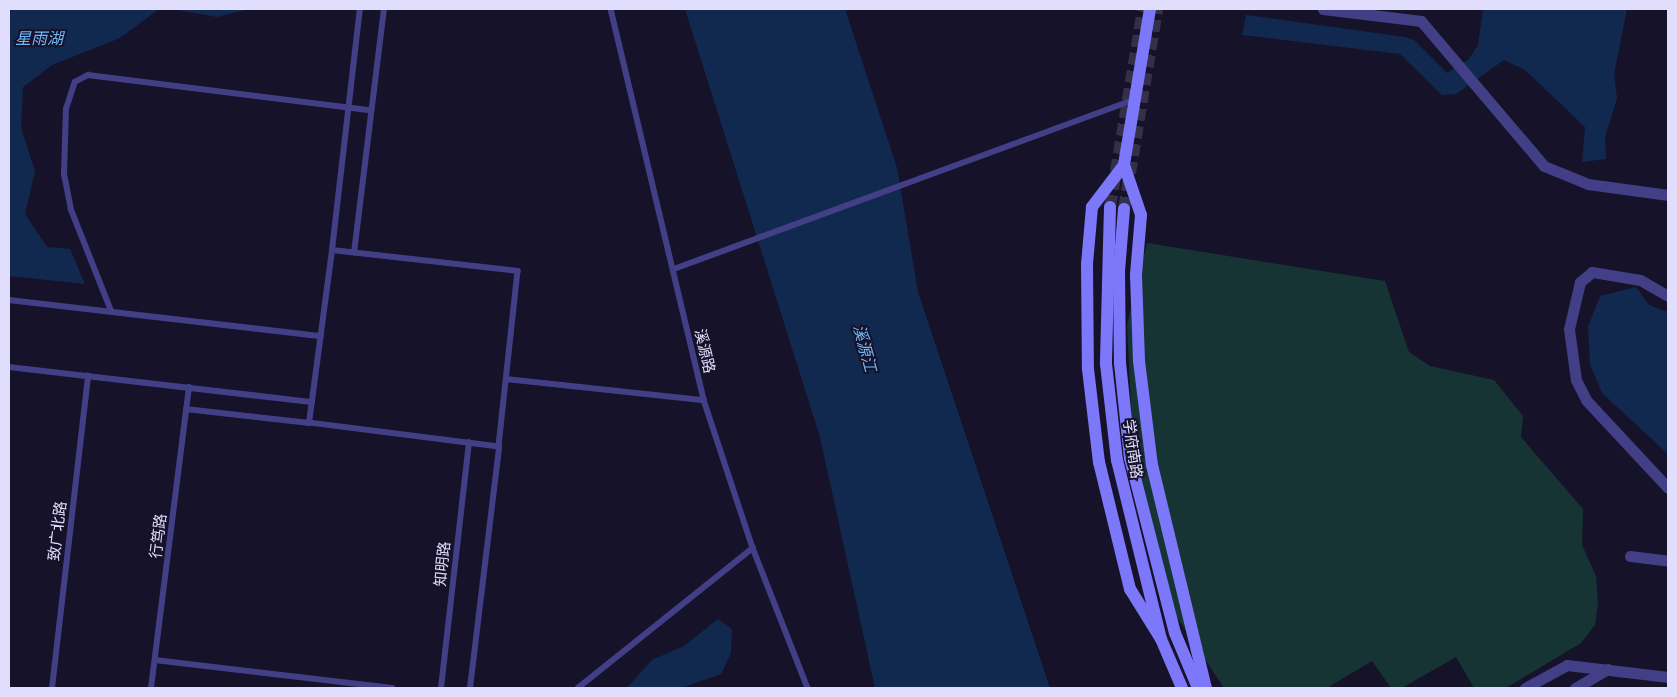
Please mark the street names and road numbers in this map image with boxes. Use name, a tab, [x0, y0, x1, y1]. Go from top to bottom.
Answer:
street label: 溪源路	[691, 327, 719, 375]
street label: 学府南路	[1120, 418, 1146, 480]
street label: 致广北路	[44, 500, 70, 562]
street label: 行笃路	[146, 513, 170, 559]
street label: 知明路	[431, 541, 453, 587]

